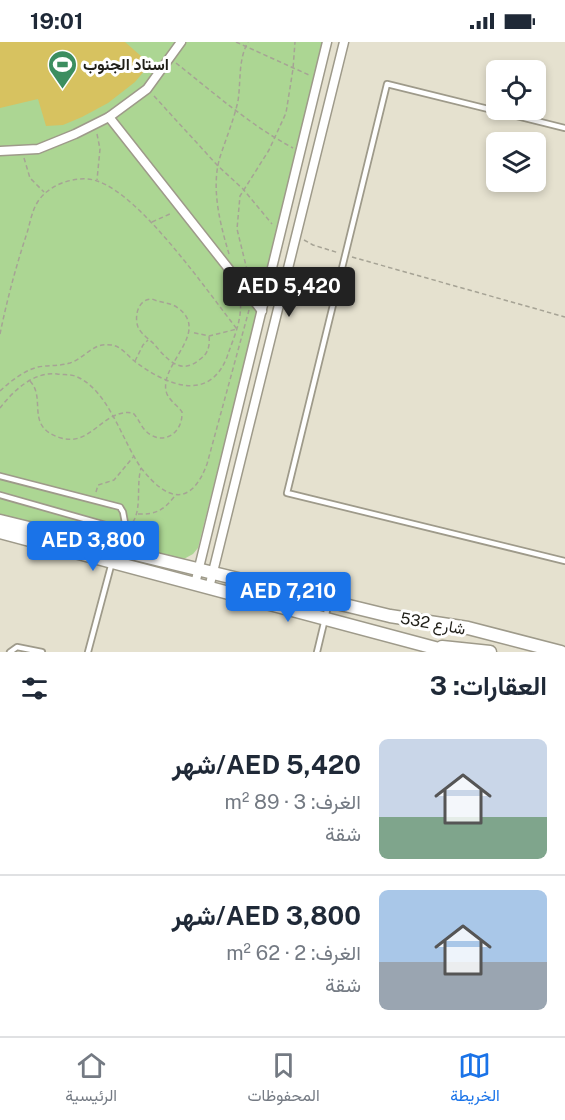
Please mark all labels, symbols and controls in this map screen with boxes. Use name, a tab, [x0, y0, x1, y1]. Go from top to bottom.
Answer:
text: 19:01	[30, 8, 83, 34]
sports icon: استاد الجنوب	[46, 48, 78, 90]
place label: استاد الجنوب	[83, 55, 169, 75]
map controls	[486, 60, 546, 192]
button: locate	[486, 60, 546, 120]
button: layers	[486, 132, 546, 192]
pin: AED 5,420	[220, 267, 358, 318]
text: AED 5,420	[237, 274, 341, 298]
pin: AED 3,800	[24, 521, 162, 572]
text: AED 3,800	[41, 528, 145, 552]
pin: AED 7,210	[219, 572, 357, 623]
text: AED 7,210	[240, 579, 336, 603]
street label: شارع 532	[398, 608, 467, 641]
text: العقارات: 3	[430, 670, 547, 701]
icon: filters	[18, 672, 51, 705]
text: AED 5,420/شهر	[172, 749, 361, 780]
icon: home	[427, 763, 499, 835]
text: الغرف: 3 · 89 m²	[225, 790, 361, 814]
text: شقة	[325, 822, 361, 846]
text: AED 3,800/شهر	[172, 900, 361, 931]
icon: home	[427, 914, 499, 986]
text: الغرف: 2 · 62 m²	[226, 941, 361, 965]
text: شقة	[325, 973, 361, 997]
tab: الرئيسية	[65, 1049, 117, 1110]
tab: المحفوظات	[248, 1049, 320, 1110]
tab: الخريطة	[450, 1049, 500, 1110]

